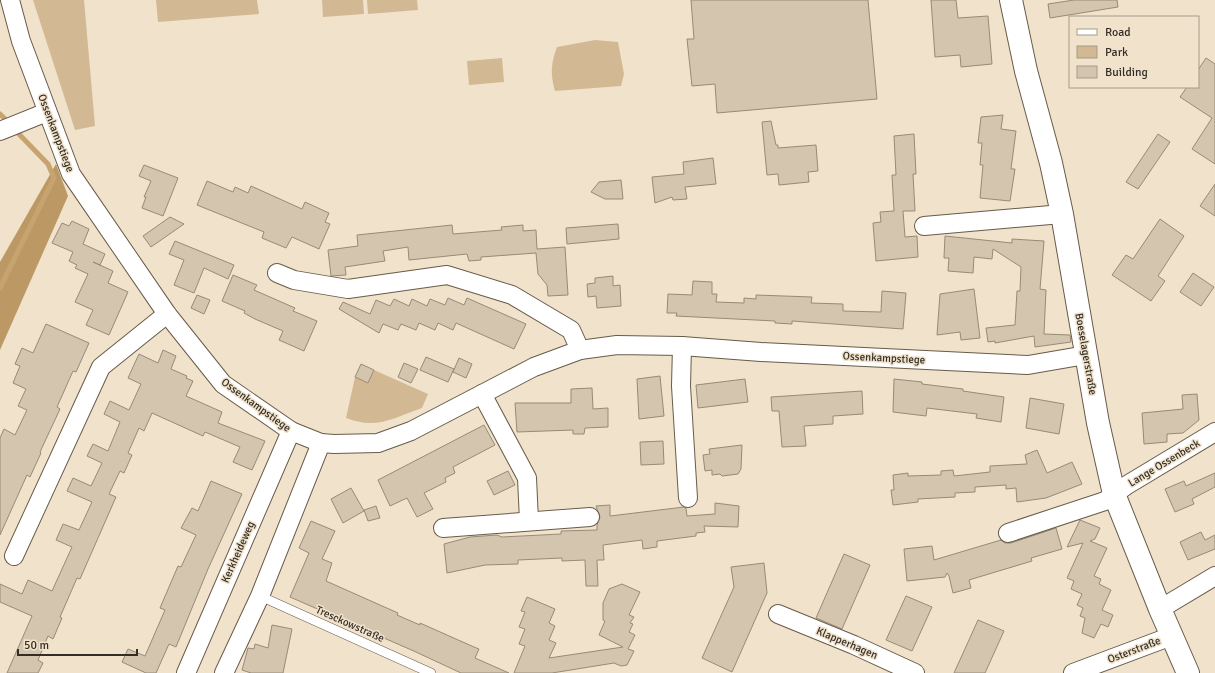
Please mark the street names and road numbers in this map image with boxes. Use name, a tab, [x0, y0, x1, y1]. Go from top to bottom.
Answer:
street label: Ossenkampstiege	[35, 92, 77, 174]
street label: Boeselagerstraße	[1072, 312, 1100, 396]
street label: Ossenkampstiege	[842, 349, 926, 367]
street label: Ossenkampstiege	[219, 375, 293, 435]
street label: Lange Ossenbeck	[1126, 436, 1203, 490]
street label: Kerkheideweg	[219, 519, 257, 585]
street label: Tresckowstraße	[314, 603, 386, 645]
street label: Klapperhagen	[814, 624, 880, 662]
street label: Osterstraße	[1106, 634, 1162, 666]

